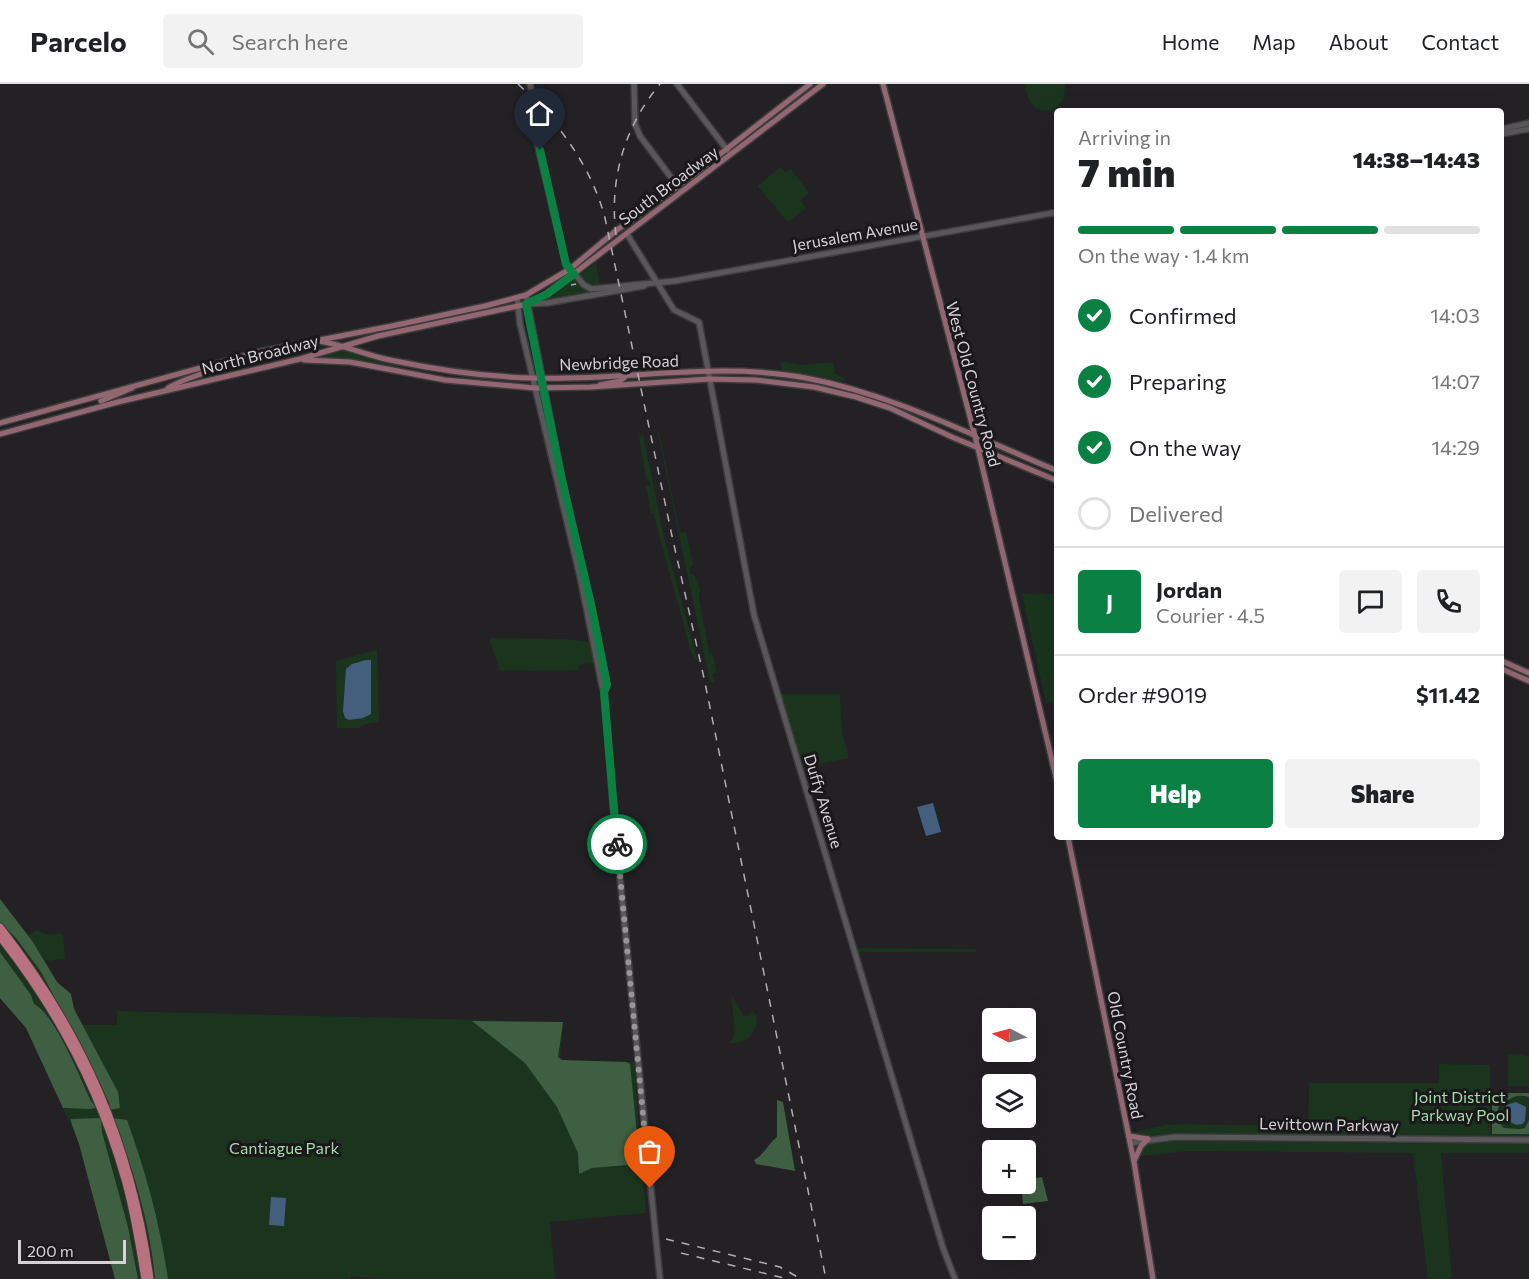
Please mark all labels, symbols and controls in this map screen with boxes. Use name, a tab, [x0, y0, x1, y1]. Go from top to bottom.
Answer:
search box	[163, 14, 583, 68]
text: Parcelo	[30, 24, 127, 58]
icon: search	[184, 25, 217, 58]
text: Search here	[232, 28, 348, 55]
text: Home	[1162, 29, 1219, 54]
text: Map	[1252, 29, 1296, 54]
text: About	[1329, 29, 1388, 54]
text: Contact	[1421, 29, 1499, 54]
pin	[514, 88, 565, 150]
icon: home	[523, 97, 556, 130]
text: Arriving in	[1078, 125, 1171, 149]
street label: South Broadway	[615, 141, 721, 229]
text: 14:38–14:43	[1353, 146, 1480, 173]
text: 7 min	[1078, 147, 1175, 195]
street label: Jerusalem Avenue	[791, 214, 919, 254]
text: On the way · 1.4 km	[1078, 243, 1250, 267]
street label: West Old Country Road	[943, 299, 1005, 469]
icon: check	[1078, 299, 1111, 332]
text: Confirmed	[1129, 302, 1236, 329]
text: 14:03	[1430, 303, 1480, 327]
street label: North Broadway	[200, 330, 320, 378]
street label: Newbridge Road	[559, 350, 679, 374]
icon: check	[1078, 365, 1111, 398]
text: Preparing	[1129, 368, 1226, 395]
text: 14:07	[1431, 369, 1480, 393]
icon: check	[1078, 431, 1111, 464]
text: On the way	[1129, 434, 1241, 461]
text: 14:29	[1432, 435, 1480, 459]
text: Delivered	[1129, 500, 1223, 527]
button: chat	[1339, 570, 1402, 633]
button: phone	[1417, 570, 1480, 633]
text: Jordan	[1156, 576, 1222, 603]
text: J	[1106, 588, 1113, 615]
text: Courier · 4.5	[1156, 603, 1265, 627]
text: Order #9019	[1078, 681, 1207, 708]
text: $11.42	[1416, 681, 1480, 708]
street label: Duffy Avenue	[801, 752, 847, 850]
button: Help	[1078, 759, 1273, 828]
button: Share	[1285, 759, 1480, 828]
courier	[587, 814, 647, 874]
icon: bike	[601, 828, 634, 861]
street label: Old Country Road	[1104, 990, 1148, 1120]
north arrow	[982, 1008, 1036, 1062]
map controls	[982, 1008, 1036, 1260]
button: layers	[982, 1074, 1036, 1128]
park label: Joint District Parkway Pool	[1411, 1087, 1509, 1124]
street label: Levittown Parkway	[1259, 1113, 1399, 1135]
pin	[624, 1126, 675, 1188]
icon: bag	[633, 1135, 666, 1168]
park label: Cantiague Park	[229, 1138, 339, 1157]
button: +	[982, 1140, 1036, 1194]
button: −	[982, 1206, 1036, 1260]
scale bar	[18, 1237, 126, 1264]
text: 200 m	[27, 1241, 74, 1260]

